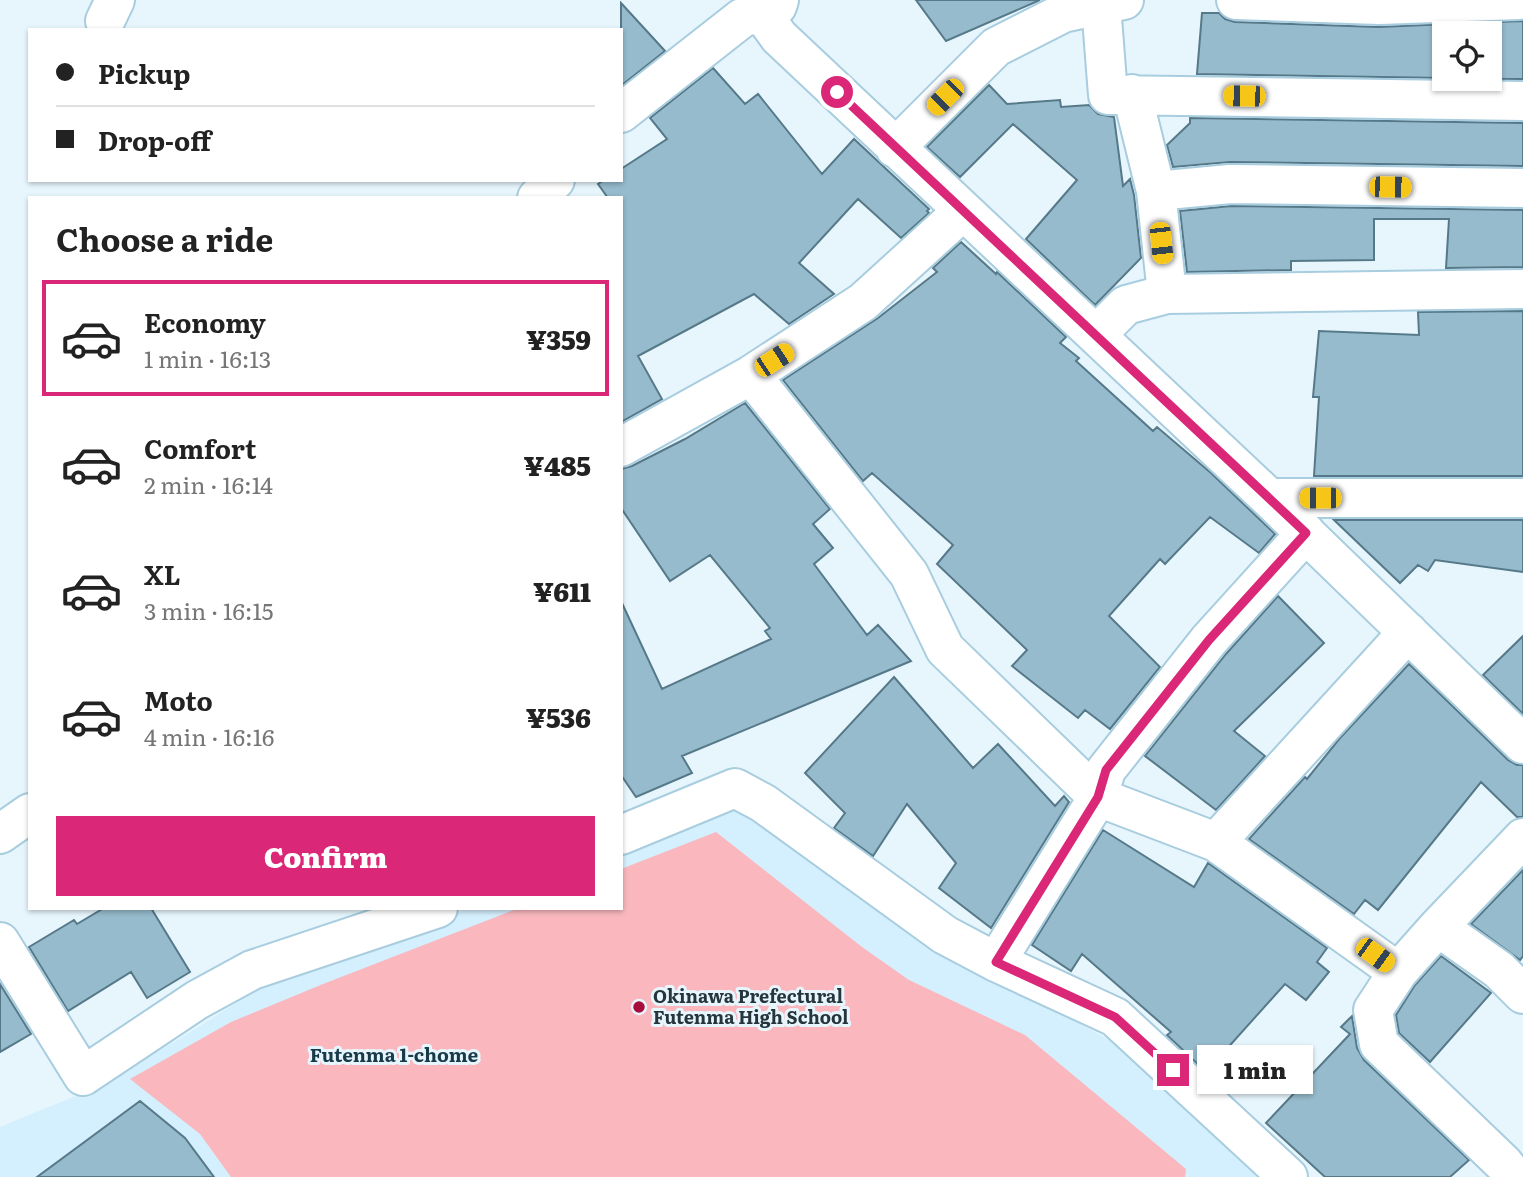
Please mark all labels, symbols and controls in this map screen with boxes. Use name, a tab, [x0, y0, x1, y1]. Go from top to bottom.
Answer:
map controls	[1432, 21, 1502, 91]
button: locate	[1432, 21, 1502, 91]
text: Pickup	[98, 53, 190, 92]
car	[923, 75, 968, 119]
route start	[821, 76, 853, 108]
car	[1223, 85, 1266, 107]
text: Drop-off	[98, 120, 211, 159]
car	[1369, 176, 1412, 198]
text: Choose a ride	[56, 214, 273, 262]
car	[1149, 221, 1174, 265]
text: Economy	[144, 302, 266, 341]
icon: car	[60, 307, 123, 370]
text: ¥359	[526, 319, 591, 358]
car	[751, 340, 798, 380]
text: 1 min · 16:13	[144, 341, 271, 375]
text: Comfort	[144, 428, 256, 467]
icon: car	[60, 433, 123, 496]
text: ¥485	[524, 445, 591, 484]
text: 2 min · 16:14	[144, 467, 273, 501]
car	[1300, 488, 1342, 509]
text: XL	[144, 554, 181, 593]
icon: car	[60, 559, 123, 622]
text: ¥611	[533, 571, 591, 610]
text: 3 min · 16:15	[144, 593, 274, 627]
text: Moto	[144, 680, 213, 719]
icon: car	[60, 685, 123, 748]
text: ¥536	[526, 697, 591, 736]
text: 4 min · 16:16	[144, 719, 274, 753]
button: Confirm	[56, 816, 595, 896]
car	[1352, 934, 1399, 976]
place label: Okinawa Prefectural Futenma High School	[653, 982, 849, 1030]
marker: Okinawa Prefectural Futenma High School	[631, 999, 647, 1015]
district label: Futenma 1-chome	[310, 1040, 479, 1068]
callout: 1 min	[1198, 1046, 1313, 1094]
text: 1 min	[1224, 1052, 1286, 1086]
route end	[1157, 1054, 1189, 1086]

